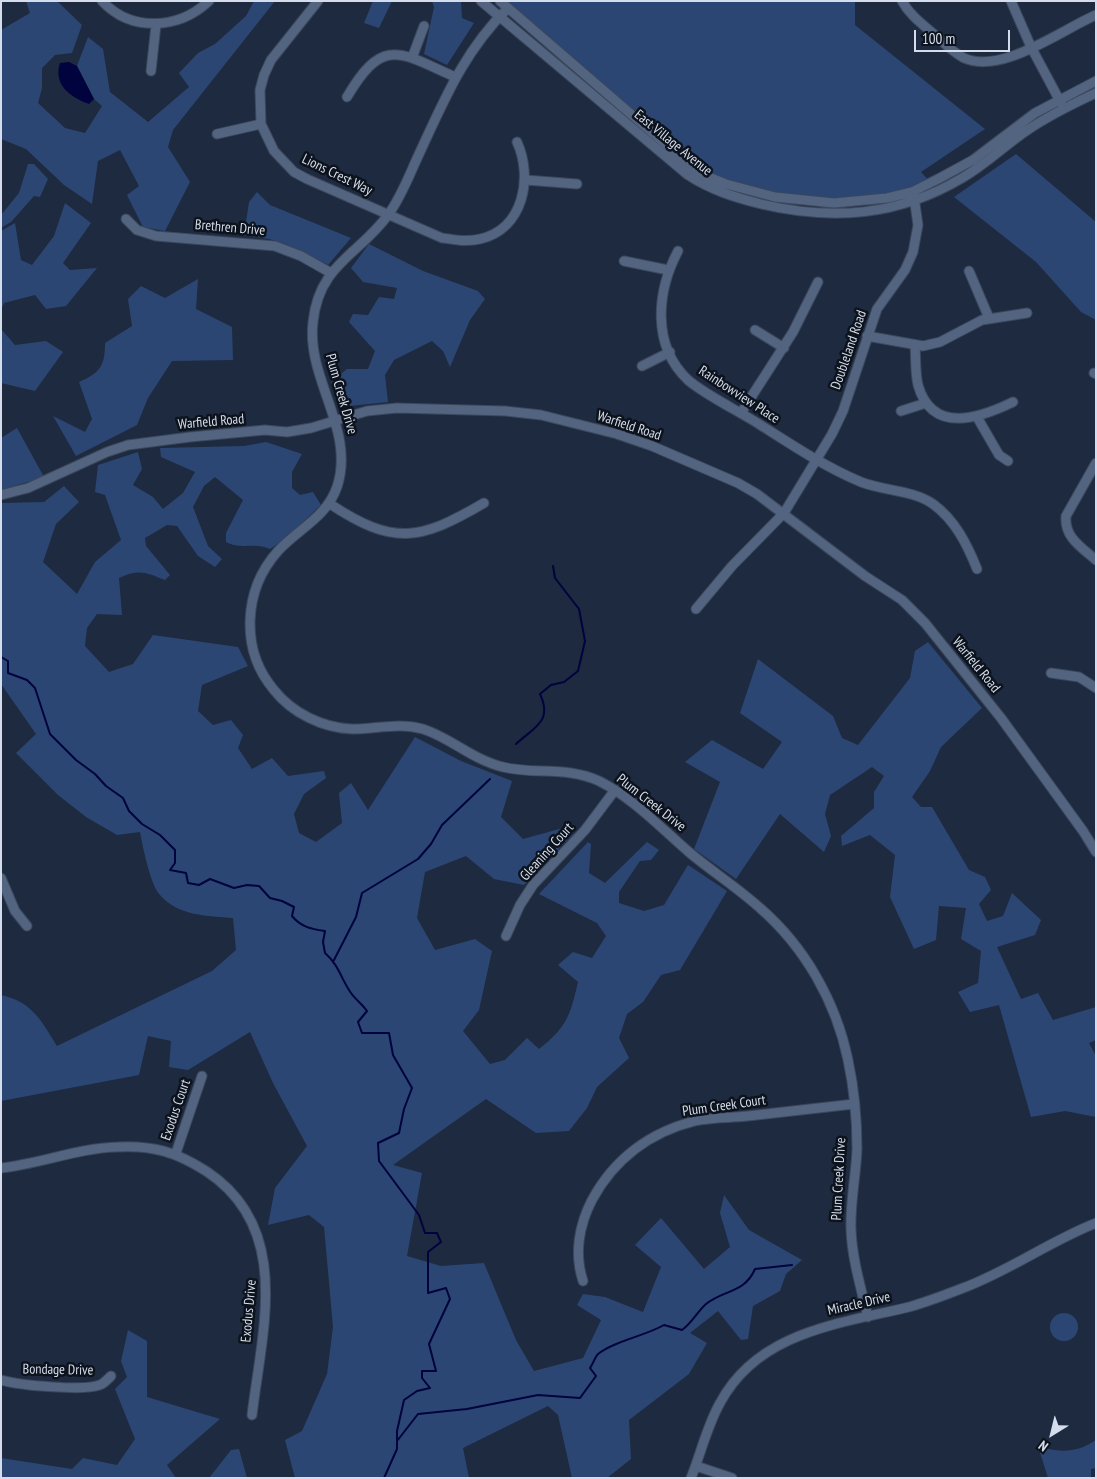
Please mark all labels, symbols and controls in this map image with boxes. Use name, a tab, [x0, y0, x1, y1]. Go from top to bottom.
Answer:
scale bar	[917, 20, 1013, 52]
text: 100 m	[922, 29, 955, 48]
street label: East Village Avenue	[631, 107, 715, 179]
street label: Lions Crest Way	[299, 151, 375, 199]
street label: Brethren Drive	[194, 217, 266, 239]
street label: Doubleland Road	[828, 308, 870, 392]
street label: Plum Creek Drive	[321, 352, 361, 436]
street label: Rainbowview Place	[695, 363, 783, 427]
street label: Warfield Road	[595, 408, 663, 444]
street label: Warfield Road	[177, 411, 245, 433]
street label: Warfield Road	[949, 634, 1003, 696]
street label: Plum Creek Drive	[613, 771, 689, 835]
street label: Gleaning Court	[517, 820, 577, 884]
street label: Exodus Court	[158, 1077, 194, 1143]
street label: Plum Creek Court	[681, 1092, 767, 1120]
street label: Plum Creek Drive	[828, 1137, 850, 1221]
street label: Exodus Drive	[238, 1279, 260, 1343]
street label: Miracle Drive	[826, 1289, 892, 1319]
street label: Bondage Drive	[23, 1361, 93, 1379]
north arrow	[1027, 1409, 1077, 1459]
text: N	[1035, 1437, 1052, 1456]

